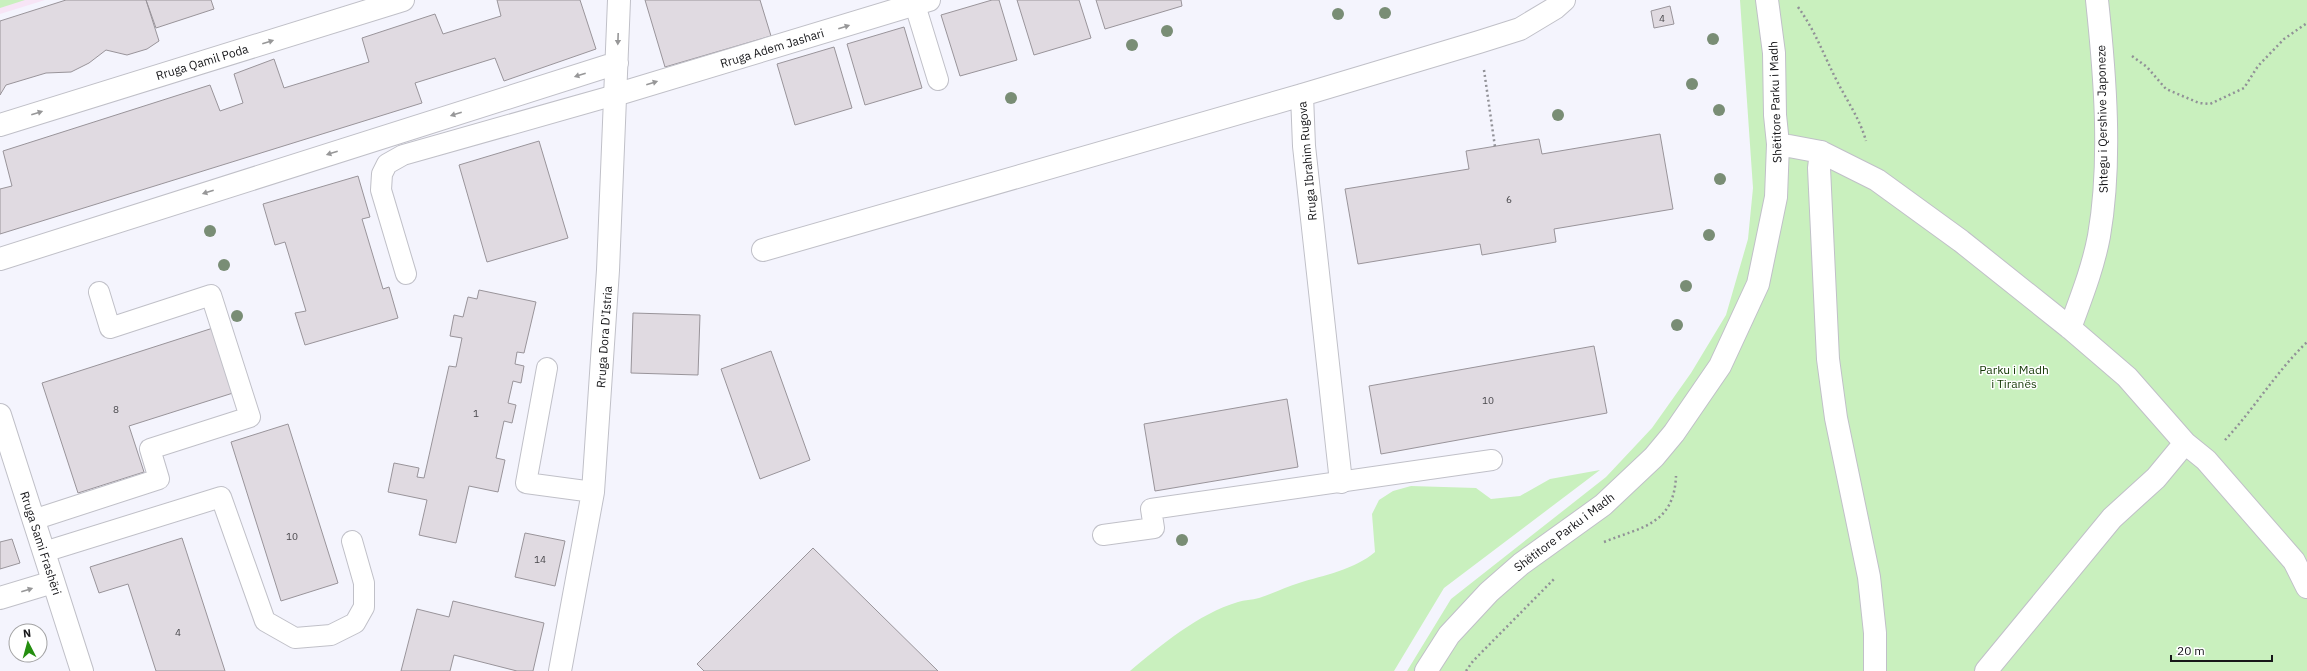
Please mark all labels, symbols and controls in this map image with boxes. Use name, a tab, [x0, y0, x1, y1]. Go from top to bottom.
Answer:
house number: 4	[1659, 12, 1665, 25]
one-way arrow	[838, 24, 850, 30]
street label: Rruga Adem Jashari	[718, 25, 826, 71]
one-way arrow	[615, 33, 621, 46]
one-way arrow	[263, 39, 275, 45]
street label: Rruga Qamil Poda	[154, 41, 251, 83]
street label: Shëtitore Parku i Madh	[1765, 41, 1785, 163]
street label: Shtegu i Qershive Japoneze	[2093, 44, 2111, 193]
one-way arrow	[574, 72, 586, 78]
one-way arrow	[646, 80, 658, 86]
street label: Rruga Ibrahim Rugova	[1294, 100, 1320, 221]
one-way arrow	[32, 110, 44, 116]
one-way arrow	[450, 111, 462, 117]
one-way arrow	[326, 150, 338, 156]
one-way arrow	[202, 189, 214, 195]
house number: 6	[1506, 193, 1512, 206]
street label: Rruga Dora D'Istria	[593, 285, 615, 389]
park label: Parku i Madh i Tiranës	[1979, 362, 2049, 391]
house number: 10	[1482, 394, 1494, 407]
house number: 8	[113, 403, 119, 416]
house number: 1	[473, 407, 479, 420]
street label: Rruga Sami Frashëri	[17, 489, 65, 597]
street label: Shëtitore Parku i Madh	[1511, 489, 1617, 575]
house number: 10	[286, 530, 298, 543]
house number: 14	[534, 553, 546, 566]
one-way arrow	[21, 587, 33, 593]
north arrow	[8, 623, 48, 663]
text: N	[22, 626, 32, 640]
house number: 4	[175, 626, 181, 639]
scale bar	[2171, 637, 2272, 663]
text: 20 m	[2177, 643, 2205, 658]

